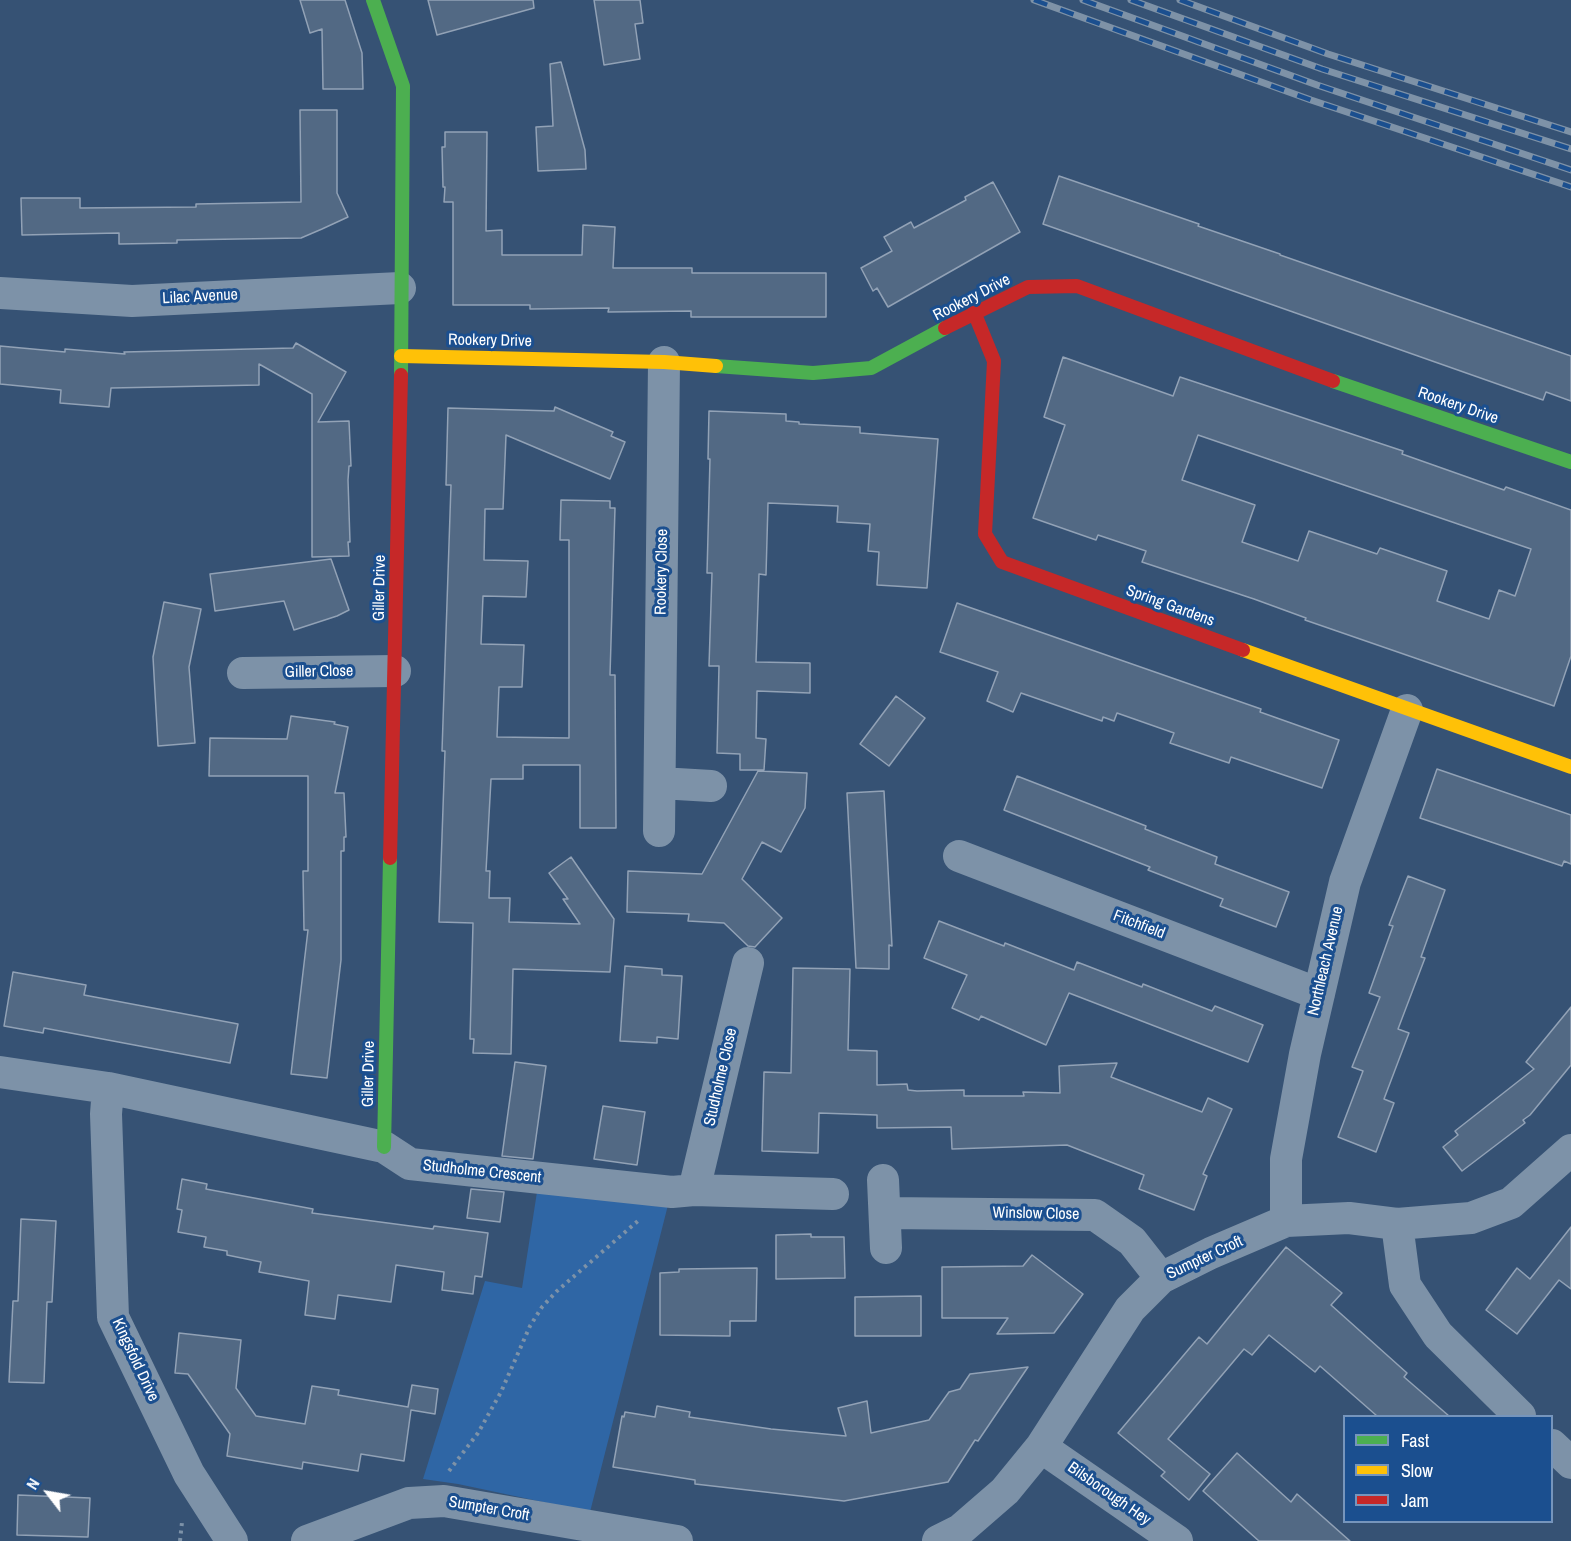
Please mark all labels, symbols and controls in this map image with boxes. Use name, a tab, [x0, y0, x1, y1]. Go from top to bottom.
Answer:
street label: Rookery Drive	[930, 270, 1014, 326]
street label: Lilac Avenue	[162, 285, 238, 309]
street label: Rookery Drive	[448, 331, 532, 351]
street label: Rookery Drive	[1415, 383, 1501, 429]
street label: Rookery Close	[652, 529, 672, 615]
street label: Giller Drive	[370, 555, 390, 621]
street label: Spring Gardens	[1123, 581, 1217, 631]
street label: Giller Close	[285, 662, 353, 682]
street label: Northleach Avenue	[1304, 905, 1348, 1017]
street label: Fitchfield	[1110, 906, 1168, 944]
street label: Studholme Close	[700, 1026, 742, 1128]
street label: Giller Drive	[359, 1041, 379, 1107]
street label: Studholme Crescent	[422, 1156, 542, 1188]
street label: Winslow Close	[992, 1204, 1080, 1224]
street label: Sumpter Croft	[1164, 1232, 1246, 1284]
street label: Kingsfold Drive	[107, 1315, 163, 1405]
legend	[1343, 1415, 1553, 1523]
text: Fast	[1401, 1428, 1429, 1453]
street label: Bilsborough Hey	[1064, 1458, 1154, 1530]
text: Slow	[1401, 1458, 1433, 1483]
north arrow	[18, 1463, 78, 1523]
text: N	[21, 1474, 44, 1493]
text: Jam	[1401, 1488, 1429, 1513]
street label: Sumpter Croft	[447, 1492, 531, 1526]

